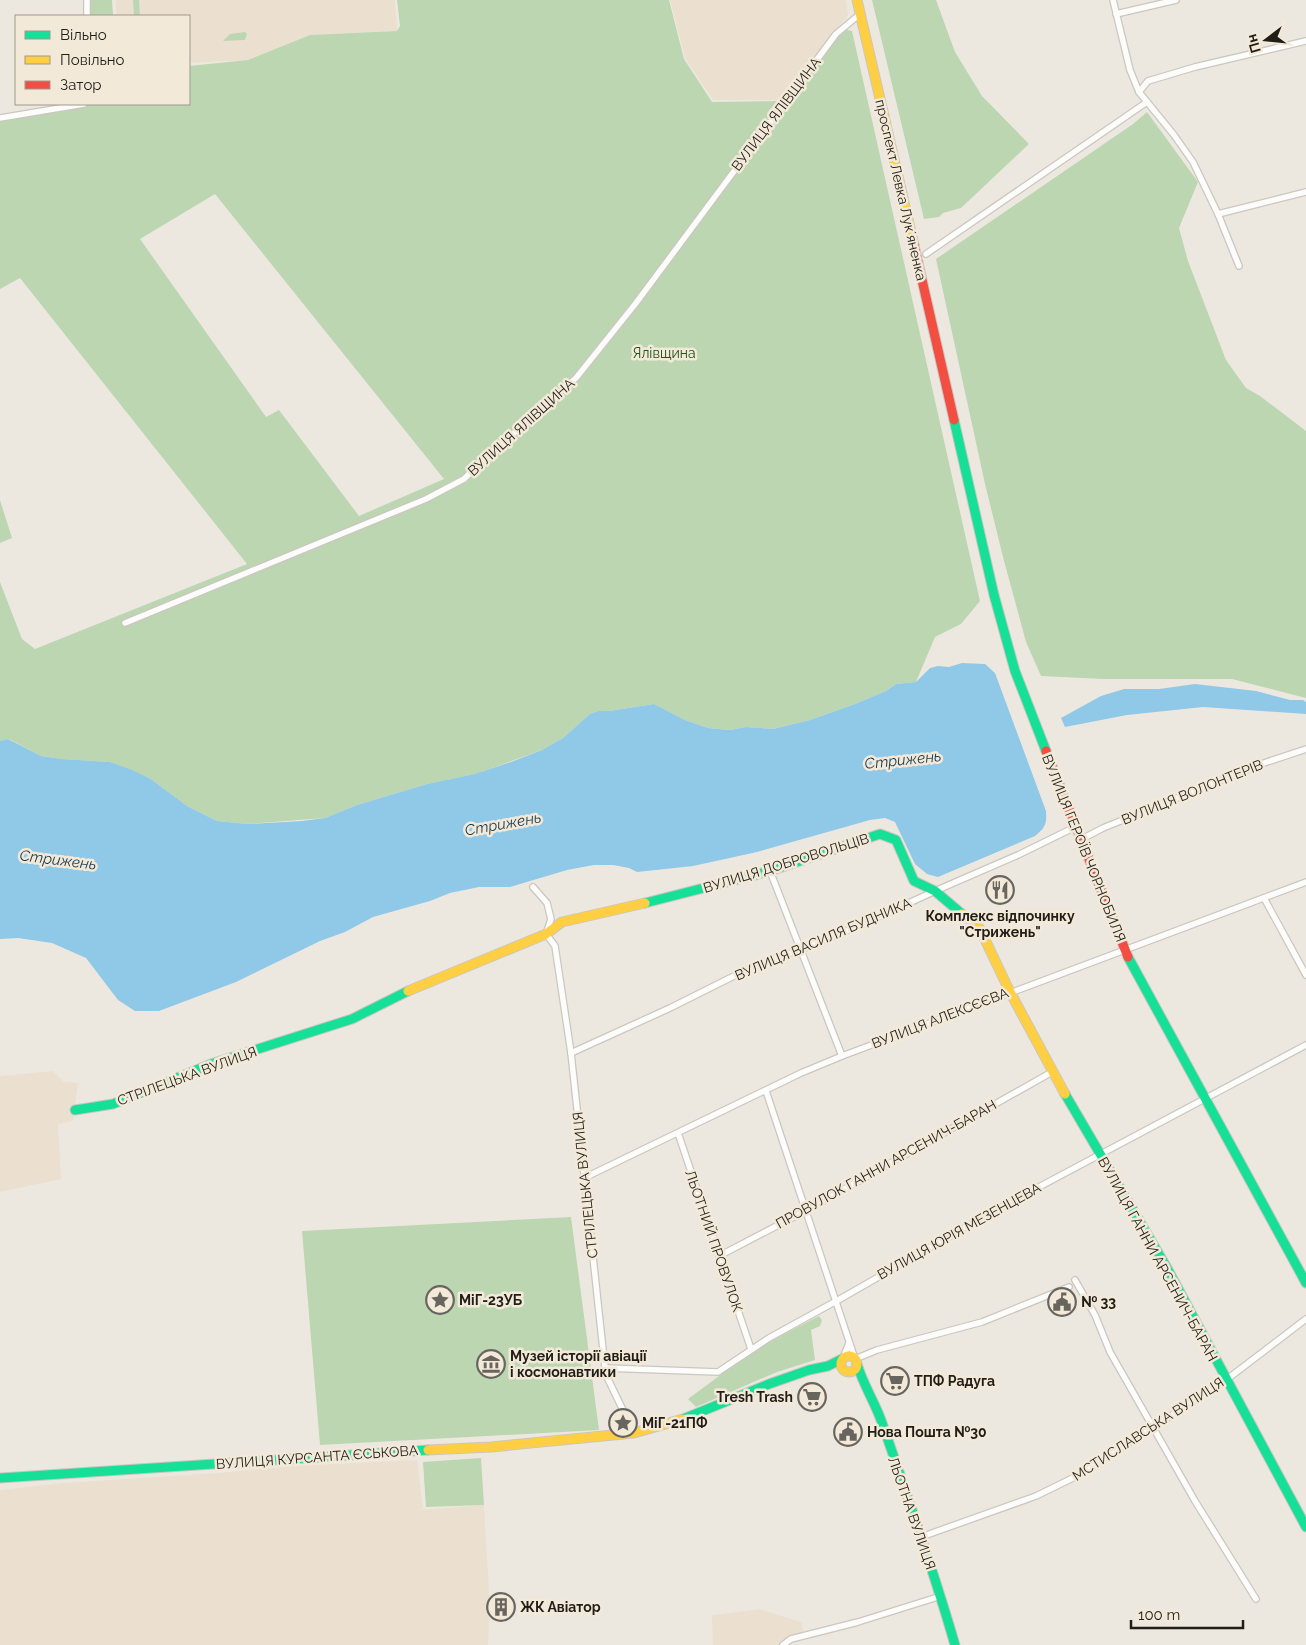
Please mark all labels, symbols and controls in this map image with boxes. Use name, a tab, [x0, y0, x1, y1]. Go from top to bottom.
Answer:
legend	[15, 15, 190, 105]
north arrow	[1241, 15, 1291, 65]
text: Вільно	[60, 26, 107, 44]
text: Пн	[1243, 32, 1264, 55]
text: Повільно	[60, 51, 125, 69]
street label: ВУЛИЦЯ ЯЛІВЩИНА	[728, 54, 824, 174]
text: Затор	[60, 76, 102, 94]
street label: проспект Левка Лукʼяненка	[872, 98, 930, 282]
park label: Ялівщина	[632, 345, 696, 361]
street label: ВУЛИЦЯ ЯЛІВЩИНА	[464, 375, 578, 479]
water label: Стрижень	[864, 747, 942, 773]
street label: ВУЛИЦЯ ГЕРОЇВ ЧОРНОБИЛЯ	[1039, 751, 1131, 944]
street label: ВУЛИЦЯ ВОЛОНТЕРІВ	[1119, 756, 1265, 828]
water label: Стрижень	[463, 808, 543, 840]
street label: ВУЛИЦЯ ДОБРОВОЛЬЦІВ	[701, 830, 871, 896]
water label: Стрижень	[19, 846, 97, 874]
restaurant icon: Комплекс відпочинку "Стрижень"	[985, 875, 1015, 905]
street label: ВУЛИЦЯ ВАСИЛЯ БУДНИКА	[732, 894, 914, 984]
place label: Комплекс відпочинку "Стрижень"	[925, 908, 1075, 940]
street label: ВУЛИЦЯ АЛЕКСЄЄВА	[869, 984, 1011, 1052]
street label: СТРІЛЕЦЬКА ВУЛИЦЯ	[115, 1043, 259, 1109]
street label: ПРОВУЛОК ГАННИ АРСЕНИЧ-БАРАН	[773, 1096, 999, 1232]
street label: СТРІЛЕЦЬКА ВУЛИЦЯ	[569, 1111, 601, 1259]
street label: ВУЛИЦЯ ГАННИ АРСЕНИЧ-БАРАН	[1095, 1154, 1221, 1364]
street label: ЛЬОТНИЙ ПРОВУЛОК	[682, 1167, 747, 1314]
street label: ВУЛИЦЯ ЮРІЯ МЕЗЕНЦЕВА	[874, 1179, 1044, 1283]
place icon: МіГ-23УБ	[425, 1285, 455, 1315]
public building icon: № 33	[1047, 1287, 1077, 1317]
place label: МіГ-23УБ	[459, 1292, 523, 1308]
place label: № 33	[1081, 1294, 1116, 1310]
place label: Музей історії авіації і космонавтики	[510, 1348, 647, 1380]
museum icon: Музей історії авіації і космонавтики	[476, 1349, 506, 1379]
supermarket icon: ТПФ Радуга	[880, 1366, 910, 1396]
place label: ТПФ Радуга	[914, 1373, 995, 1389]
street label: МСТИСЛАВСЬКА ВУЛИЦЯ	[1069, 1374, 1227, 1484]
supermarket icon: Tresh Trash	[797, 1382, 827, 1412]
place label: Tresh Trash	[716, 1389, 793, 1405]
place icon: МіГ-21ПФ	[608, 1408, 638, 1438]
place label: МіГ-21ПФ	[642, 1415, 708, 1431]
public building icon: Нова Пошта №30	[833, 1417, 863, 1447]
place label: Нова Пошта №30	[867, 1424, 987, 1440]
street label: ВУЛИЦЯ КУРСАНТА ЄСЬКОВА	[215, 1442, 419, 1472]
street label: ЛЬОТНА ВУЛИЦЯ	[885, 1454, 939, 1572]
building icon: ЖК Авіатор	[486, 1592, 516, 1622]
scale bar	[1131, 1598, 1244, 1630]
place label: ЖК Авіатор	[520, 1599, 601, 1615]
text: 100 m	[1138, 1606, 1180, 1624]

